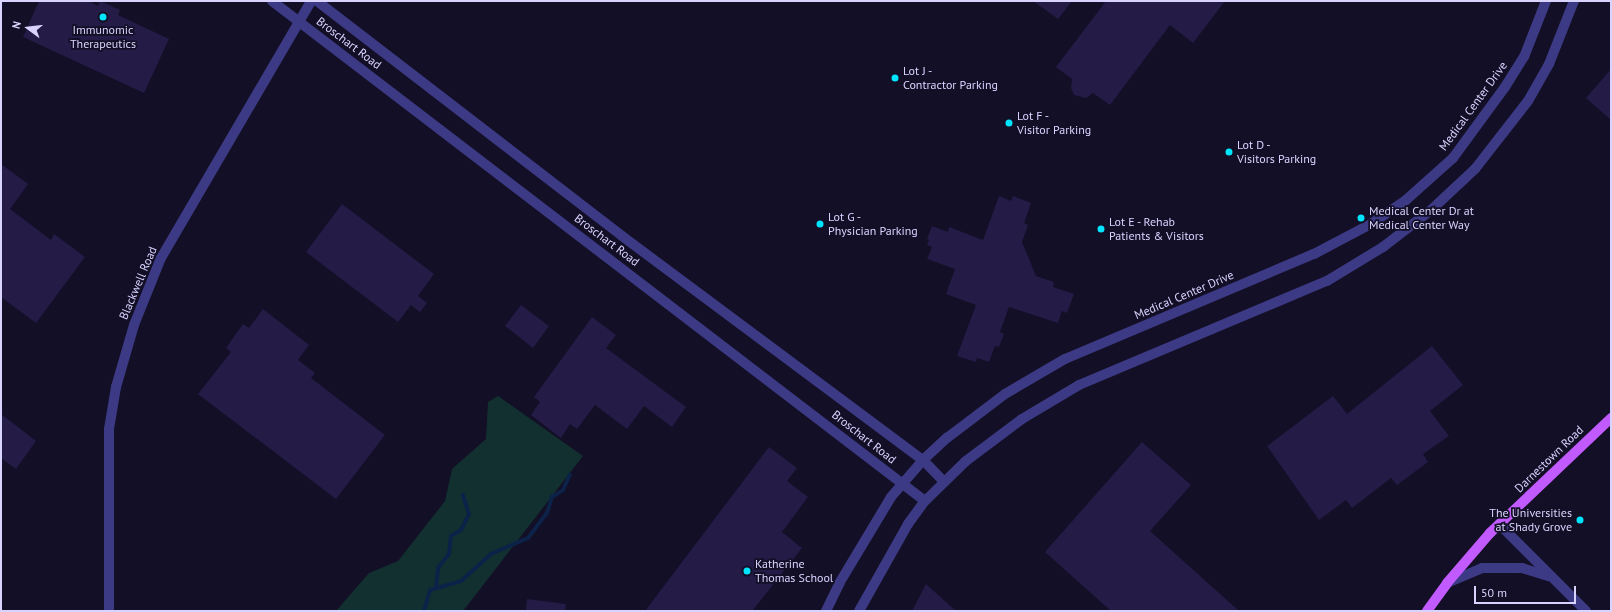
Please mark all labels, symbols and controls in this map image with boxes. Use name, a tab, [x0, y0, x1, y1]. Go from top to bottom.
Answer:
north arrow	[8, 8, 48, 48]
marker: Immunomic Therapeutics	[98, 12, 108, 22]
street label: Broschart Road	[314, 14, 384, 72]
text: N	[9, 20, 24, 30]
place label: Immunomic Therapeutics	[70, 23, 136, 51]
street label: Medical Center Drive	[1436, 59, 1510, 153]
place label: Lot J - Contractor Parking	[903, 64, 998, 92]
marker: Lot J - Contractor Parking	[890, 73, 900, 83]
place label: Lot F - Visitor Parking	[1017, 109, 1091, 137]
marker: Lot F - Visitor Parking	[1004, 118, 1014, 128]
place label: Lot D - Visitors Parking	[1237, 138, 1316, 166]
marker: Lot D - Visitors Parking	[1224, 147, 1234, 157]
place label: Medical Center Dr at Medical Center Way	[1369, 204, 1474, 232]
place label: Lot G - Physician Parking	[828, 210, 918, 238]
street label: Broschart Road	[572, 211, 642, 269]
marker: Medical Center Dr at Medical Center Way	[1356, 213, 1366, 223]
place label: Lot E - Rehab Patients & Visitors	[1109, 215, 1204, 243]
marker: Lot G - Physician Parking	[815, 219, 825, 229]
marker: Lot E - Rehab Patients & Visitors	[1096, 224, 1106, 234]
street label: Blackwell Road	[116, 244, 160, 322]
street label: Medical Center Drive	[1132, 268, 1236, 322]
street label: Broschart Road	[829, 407, 899, 467]
street label: Darnestown Road	[1512, 423, 1586, 495]
place label: The Universities at Shady Grove	[1489, 506, 1572, 534]
marker: The Universities at Shady Grove	[1575, 515, 1585, 525]
place label: Katherine Thomas School	[755, 557, 833, 585]
marker: Katherine Thomas School	[742, 566, 752, 576]
scale bar	[1476, 578, 1578, 604]
text: 50 m	[1481, 585, 1507, 600]

